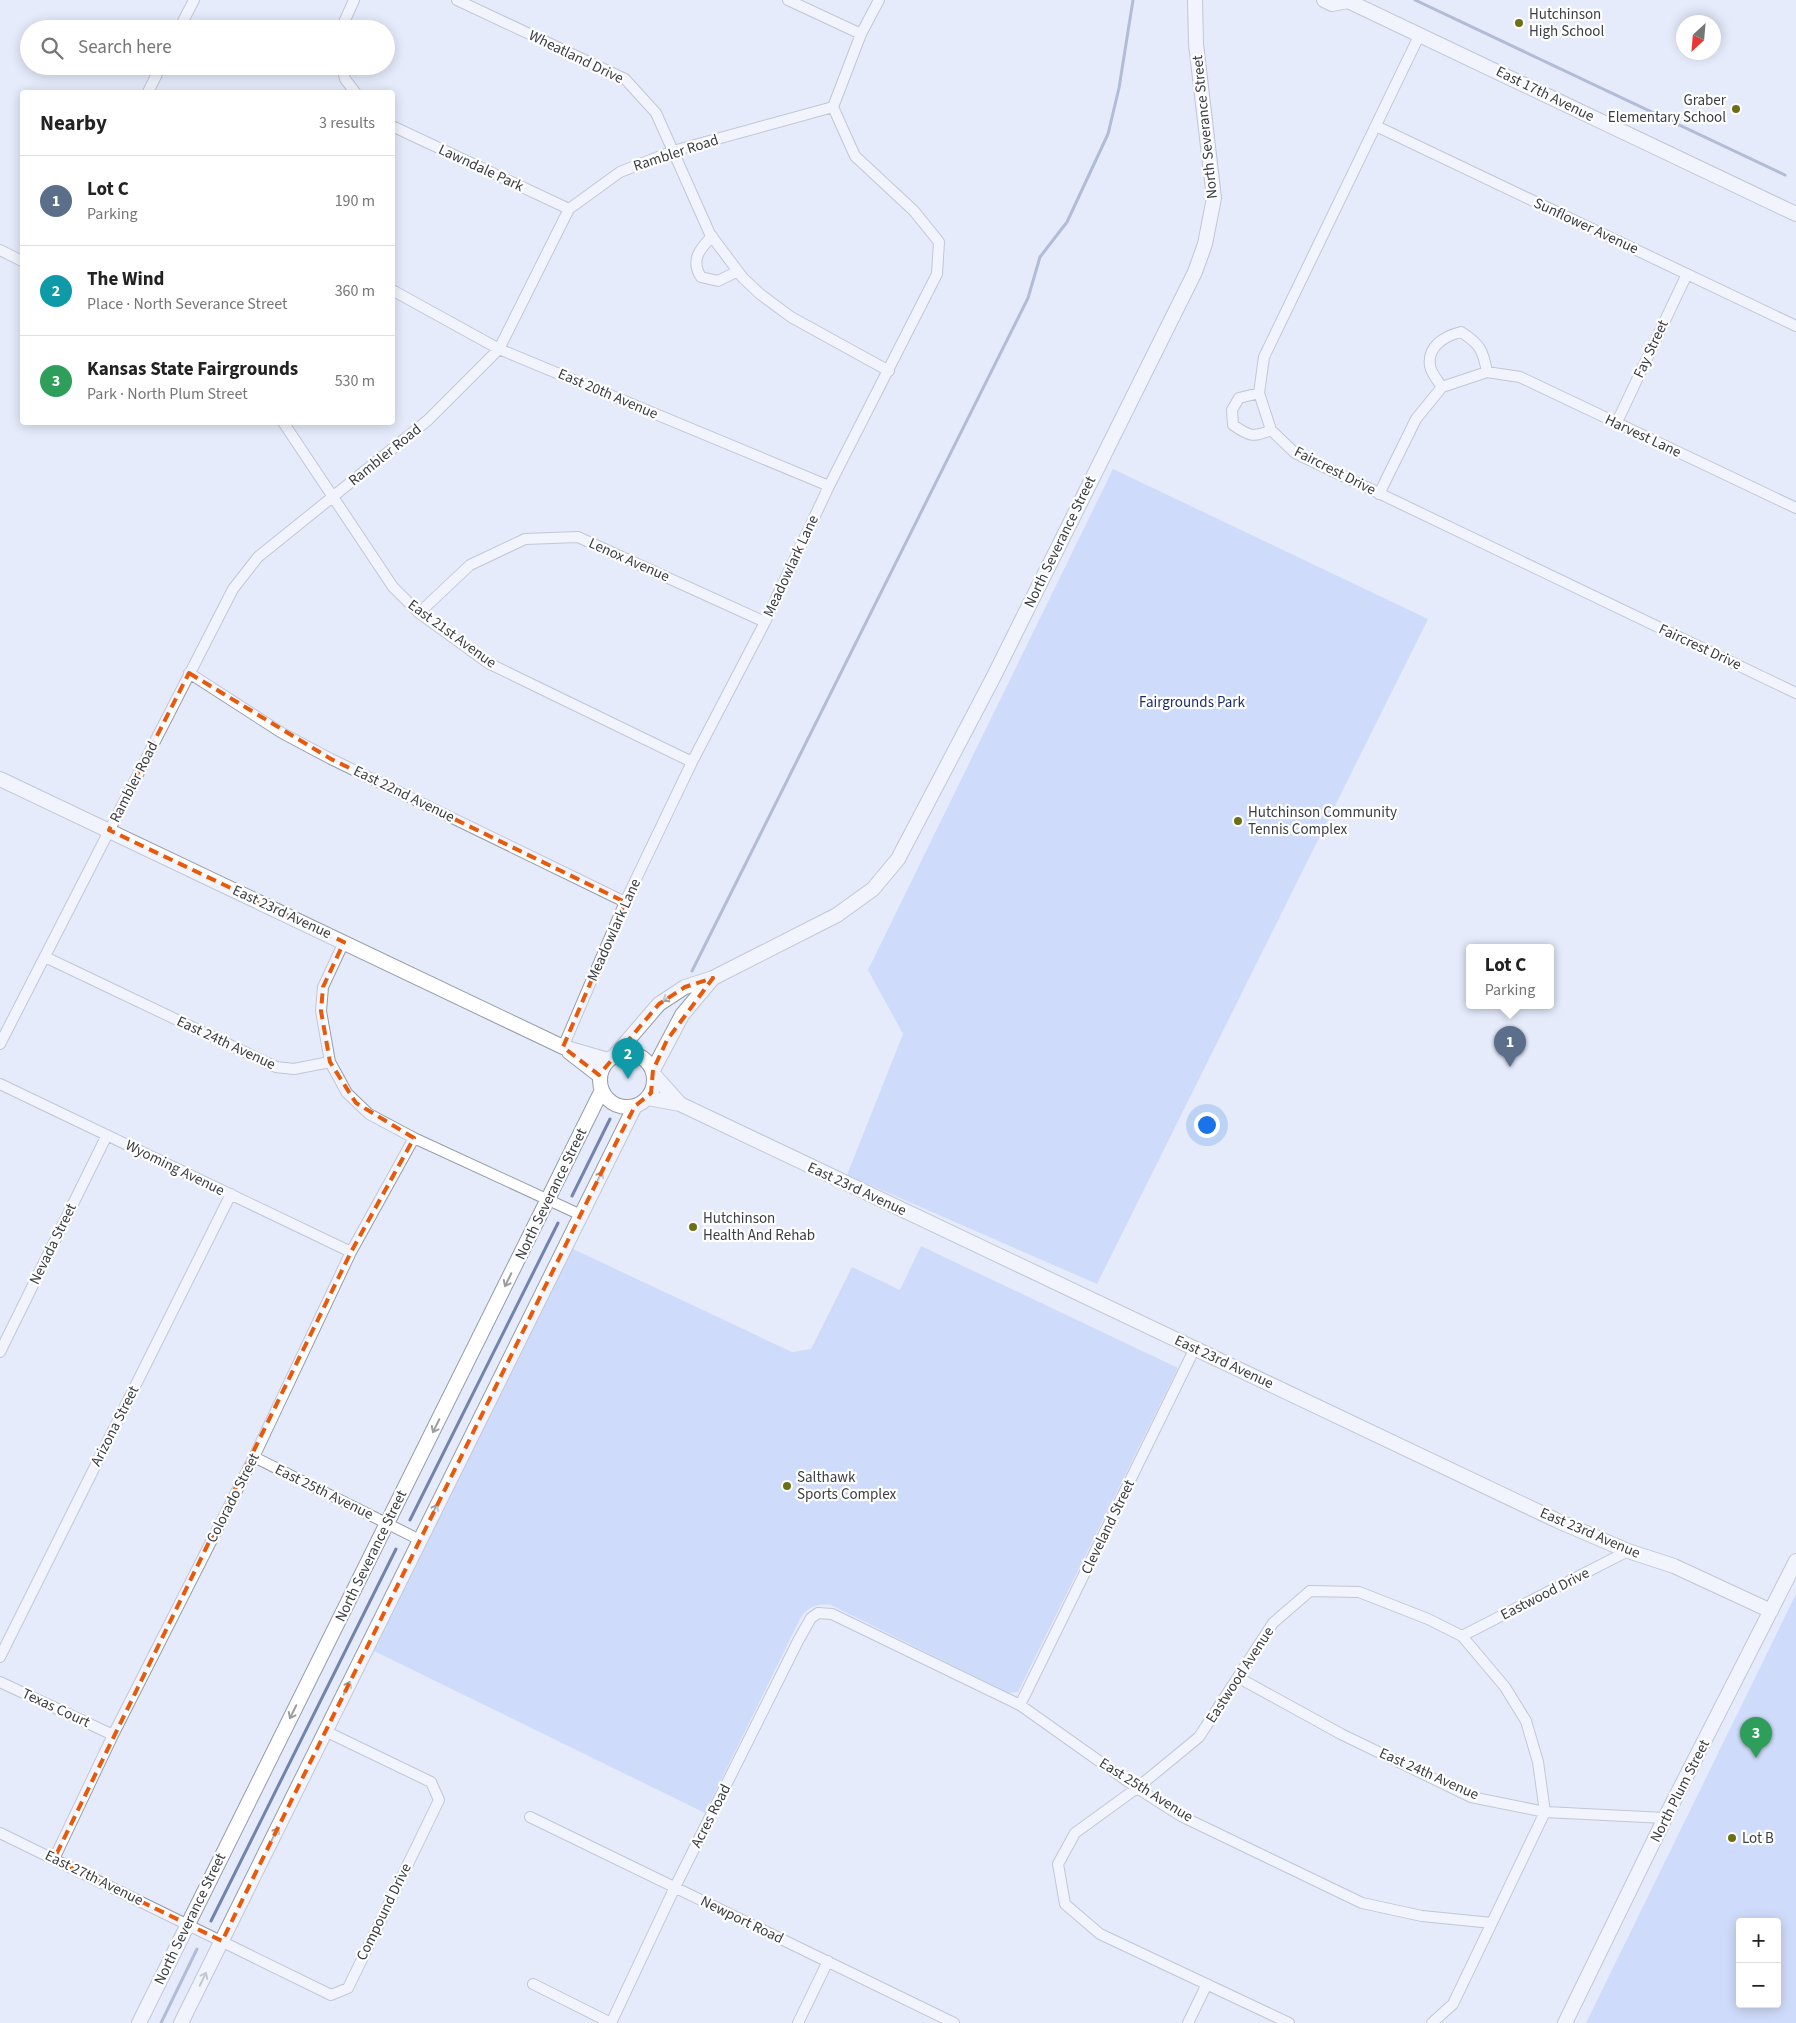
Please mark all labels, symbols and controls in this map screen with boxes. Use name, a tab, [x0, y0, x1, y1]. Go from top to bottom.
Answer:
place label: Hutchinson High School	[1529, 4, 1604, 42]
north arrow	[1676, 15, 1721, 60]
marker: Hutchinson High School	[1513, 17, 1525, 29]
search box	[20, 20, 395, 75]
street label: Wheatland Drive	[525, 25, 627, 89]
icon: search	[38, 34, 66, 62]
text: Search here	[78, 34, 172, 61]
street label: North Severance Street	[1187, 54, 1223, 200]
street label: East 17th Avenue	[1492, 61, 1598, 127]
place label: Graber Elementary School	[1608, 90, 1727, 128]
marker: Graber Elementary School	[1730, 103, 1742, 115]
text: Nearby	[40, 108, 107, 138]
text: 3 results	[319, 112, 375, 134]
street label: Rambler Road	[631, 129, 721, 177]
street label: Lawndale Park	[435, 139, 528, 197]
text: Lot C	[87, 176, 129, 203]
text: 1	[52, 190, 60, 212]
text: 190 m	[335, 190, 375, 212]
street label: Sunflower Avenue	[1530, 193, 1642, 259]
text: Parking	[87, 203, 138, 225]
text: The Wind	[87, 266, 165, 293]
text: 2	[52, 280, 60, 302]
text: 360 m	[335, 280, 375, 302]
text: Place · North Severance Street	[87, 293, 287, 315]
street label: Fay Street	[1628, 316, 1674, 382]
text: Kansas State Fairgrounds	[87, 356, 298, 383]
street label: East 20th Avenue	[555, 363, 661, 425]
text: 3	[52, 370, 60, 392]
text: 530 m	[335, 370, 375, 392]
text: Park · North Plum Street	[87, 383, 248, 405]
street label: Harvest Lane	[1601, 409, 1685, 463]
street label: Rambler Road	[344, 419, 426, 491]
street label: Faircrest Drive	[1291, 441, 1379, 501]
street label: North Severance Street	[1019, 473, 1101, 611]
street label: Meadowlark Lane	[758, 512, 824, 620]
street label: Lenox Avenue	[585, 533, 673, 587]
street label: East 21st Avenue	[403, 595, 501, 673]
street label: Faircrest Drive	[1655, 619, 1745, 675]
park label: Fairgrounds Park	[1139, 692, 1246, 713]
street label: Rambler Road	[105, 738, 163, 826]
street label: East 22nd Avenue	[350, 760, 458, 828]
place label: Hutchinson Community Tennis Complex	[1248, 802, 1397, 840]
marker: Hutchinson Community Tennis Complex	[1232, 815, 1244, 827]
street label: Meadowlark Lane	[582, 875, 646, 985]
street label: East 23rd Avenue	[229, 880, 335, 944]
popup	[1466, 944, 1554, 1009]
text: Lot C	[1485, 952, 1526, 979]
text: Parking	[1485, 979, 1535, 1001]
one-way arrow	[662, 992, 676, 1002]
street label: East 24th Avenue	[173, 1011, 279, 1075]
pin: 1	[1494, 1026, 1526, 1067]
pin: 2	[612, 1038, 644, 1079]
your location	[1194, 1112, 1220, 1138]
street label: North Severance Street	[510, 1125, 592, 1263]
street label: Wyoming Avenue	[122, 1135, 228, 1201]
street label: East 23rd Avenue	[804, 1157, 910, 1221]
one-way arrow	[595, 1171, 604, 1186]
street label: Nevada Street	[24, 1200, 82, 1288]
place label: Hutchinson Health And Rehab	[703, 1208, 815, 1246]
marker: Hutchinson Health And Rehab	[687, 1221, 699, 1233]
one-way arrow	[503, 1272, 512, 1287]
street label: East 23rd Avenue	[1171, 1330, 1277, 1394]
street label: Arizona Street	[86, 1382, 144, 1470]
one-way arrow	[431, 1418, 441, 1433]
street label: Colorado Street	[201, 1450, 265, 1546]
street label: East 25th Avenue	[271, 1459, 377, 1525]
place label: Salthawk Sports Complex	[797, 1467, 896, 1505]
street label: Cleveland Street	[1076, 1476, 1140, 1578]
marker: Salthawk Sports Complex	[781, 1480, 793, 1492]
street label: North Severance Street	[330, 1487, 412, 1625]
street label: East 23rd Avenue	[1537, 1502, 1643, 1564]
one-way arrow	[430, 1504, 439, 1519]
street label: Eastwood Drive	[1497, 1563, 1593, 1625]
street label: Eastwood Avenue	[1201, 1623, 1279, 1727]
one-way arrow	[343, 1681, 352, 1696]
street label: Texas Court	[19, 1683, 93, 1733]
one-way arrow	[288, 1704, 297, 1719]
pin: 3	[1740, 1717, 1772, 1758]
street label: North Plum Street	[1645, 1736, 1715, 1846]
street label: East 24th Avenue	[1376, 1743, 1482, 1805]
street label: East 25th Avenue	[1095, 1753, 1197, 1827]
street label: Acres Road	[686, 1781, 736, 1851]
one-way arrow	[271, 1827, 280, 1842]
place label: Lot B	[1742, 1828, 1774, 1849]
marker: Lot B	[1726, 1832, 1738, 1844]
street label: East 27th Avenue	[41, 1845, 147, 1911]
street label: North Severance Street	[149, 1850, 231, 1988]
street label: Compound Drive	[351, 1860, 417, 1964]
street label: Newport Road	[697, 1891, 787, 1949]
map controls	[1736, 1918, 1781, 2008]
button: +	[1736, 1918, 1781, 1963]
button: −	[1736, 1963, 1781, 2008]
one-way arrow	[199, 1972, 208, 1987]

